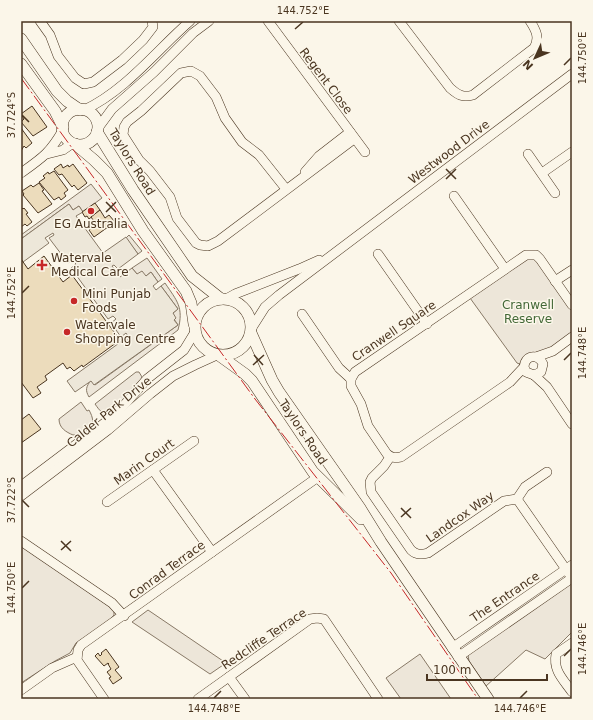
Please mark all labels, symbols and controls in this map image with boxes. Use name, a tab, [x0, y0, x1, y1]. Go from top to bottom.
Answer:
text: 144.752°E	[277, 5, 329, 16]
text: 144.750°E	[577, 32, 588, 84]
north arrow	[515, 38, 555, 78]
street label: Regent Close	[297, 45, 355, 117]
text: N	[520, 57, 536, 72]
text: 37.724°S	[6, 92, 17, 138]
street label: Westwood Drive	[406, 117, 492, 187]
street label: Taylors Road	[106, 125, 158, 198]
marker: EG Australia	[86, 206, 96, 216]
place label: EG Australia	[54, 217, 128, 231]
place label: Watervale Medical Care	[51, 251, 129, 279]
marker: Watervale Medical Care	[36, 259, 48, 271]
text: 144.752°E	[6, 267, 17, 319]
place label: Mini Punjab Foods	[82, 287, 151, 315]
marker: Mini Punjab Foods	[69, 296, 79, 306]
street label: Cranwell Square	[349, 298, 439, 364]
park label: Cranwell Reserve	[502, 298, 554, 326]
place label: Watervale Shopping Centre	[75, 318, 175, 346]
marker: Watervale Shopping Centre	[62, 327, 72, 337]
text: 144.748°E	[577, 327, 588, 379]
street label: Calder Park Drive	[64, 374, 154, 450]
street label: Taylors Road	[276, 396, 330, 467]
street label: Marin Court	[111, 436, 177, 488]
text: 37.722°S	[6, 477, 17, 523]
street label: Landcox Way	[424, 489, 496, 545]
street label: Conrad Terrace	[126, 538, 208, 602]
text: 144.750°E	[6, 562, 17, 614]
street label: The Entrance	[467, 569, 542, 626]
street label: Redcliffe Terrace	[219, 605, 309, 673]
text: 144.746°E	[577, 623, 588, 675]
scale bar	[427, 656, 547, 682]
text: 100 m	[433, 663, 471, 677]
text: 144.748°E	[188, 703, 240, 714]
text: 144.746°E	[494, 703, 546, 714]

